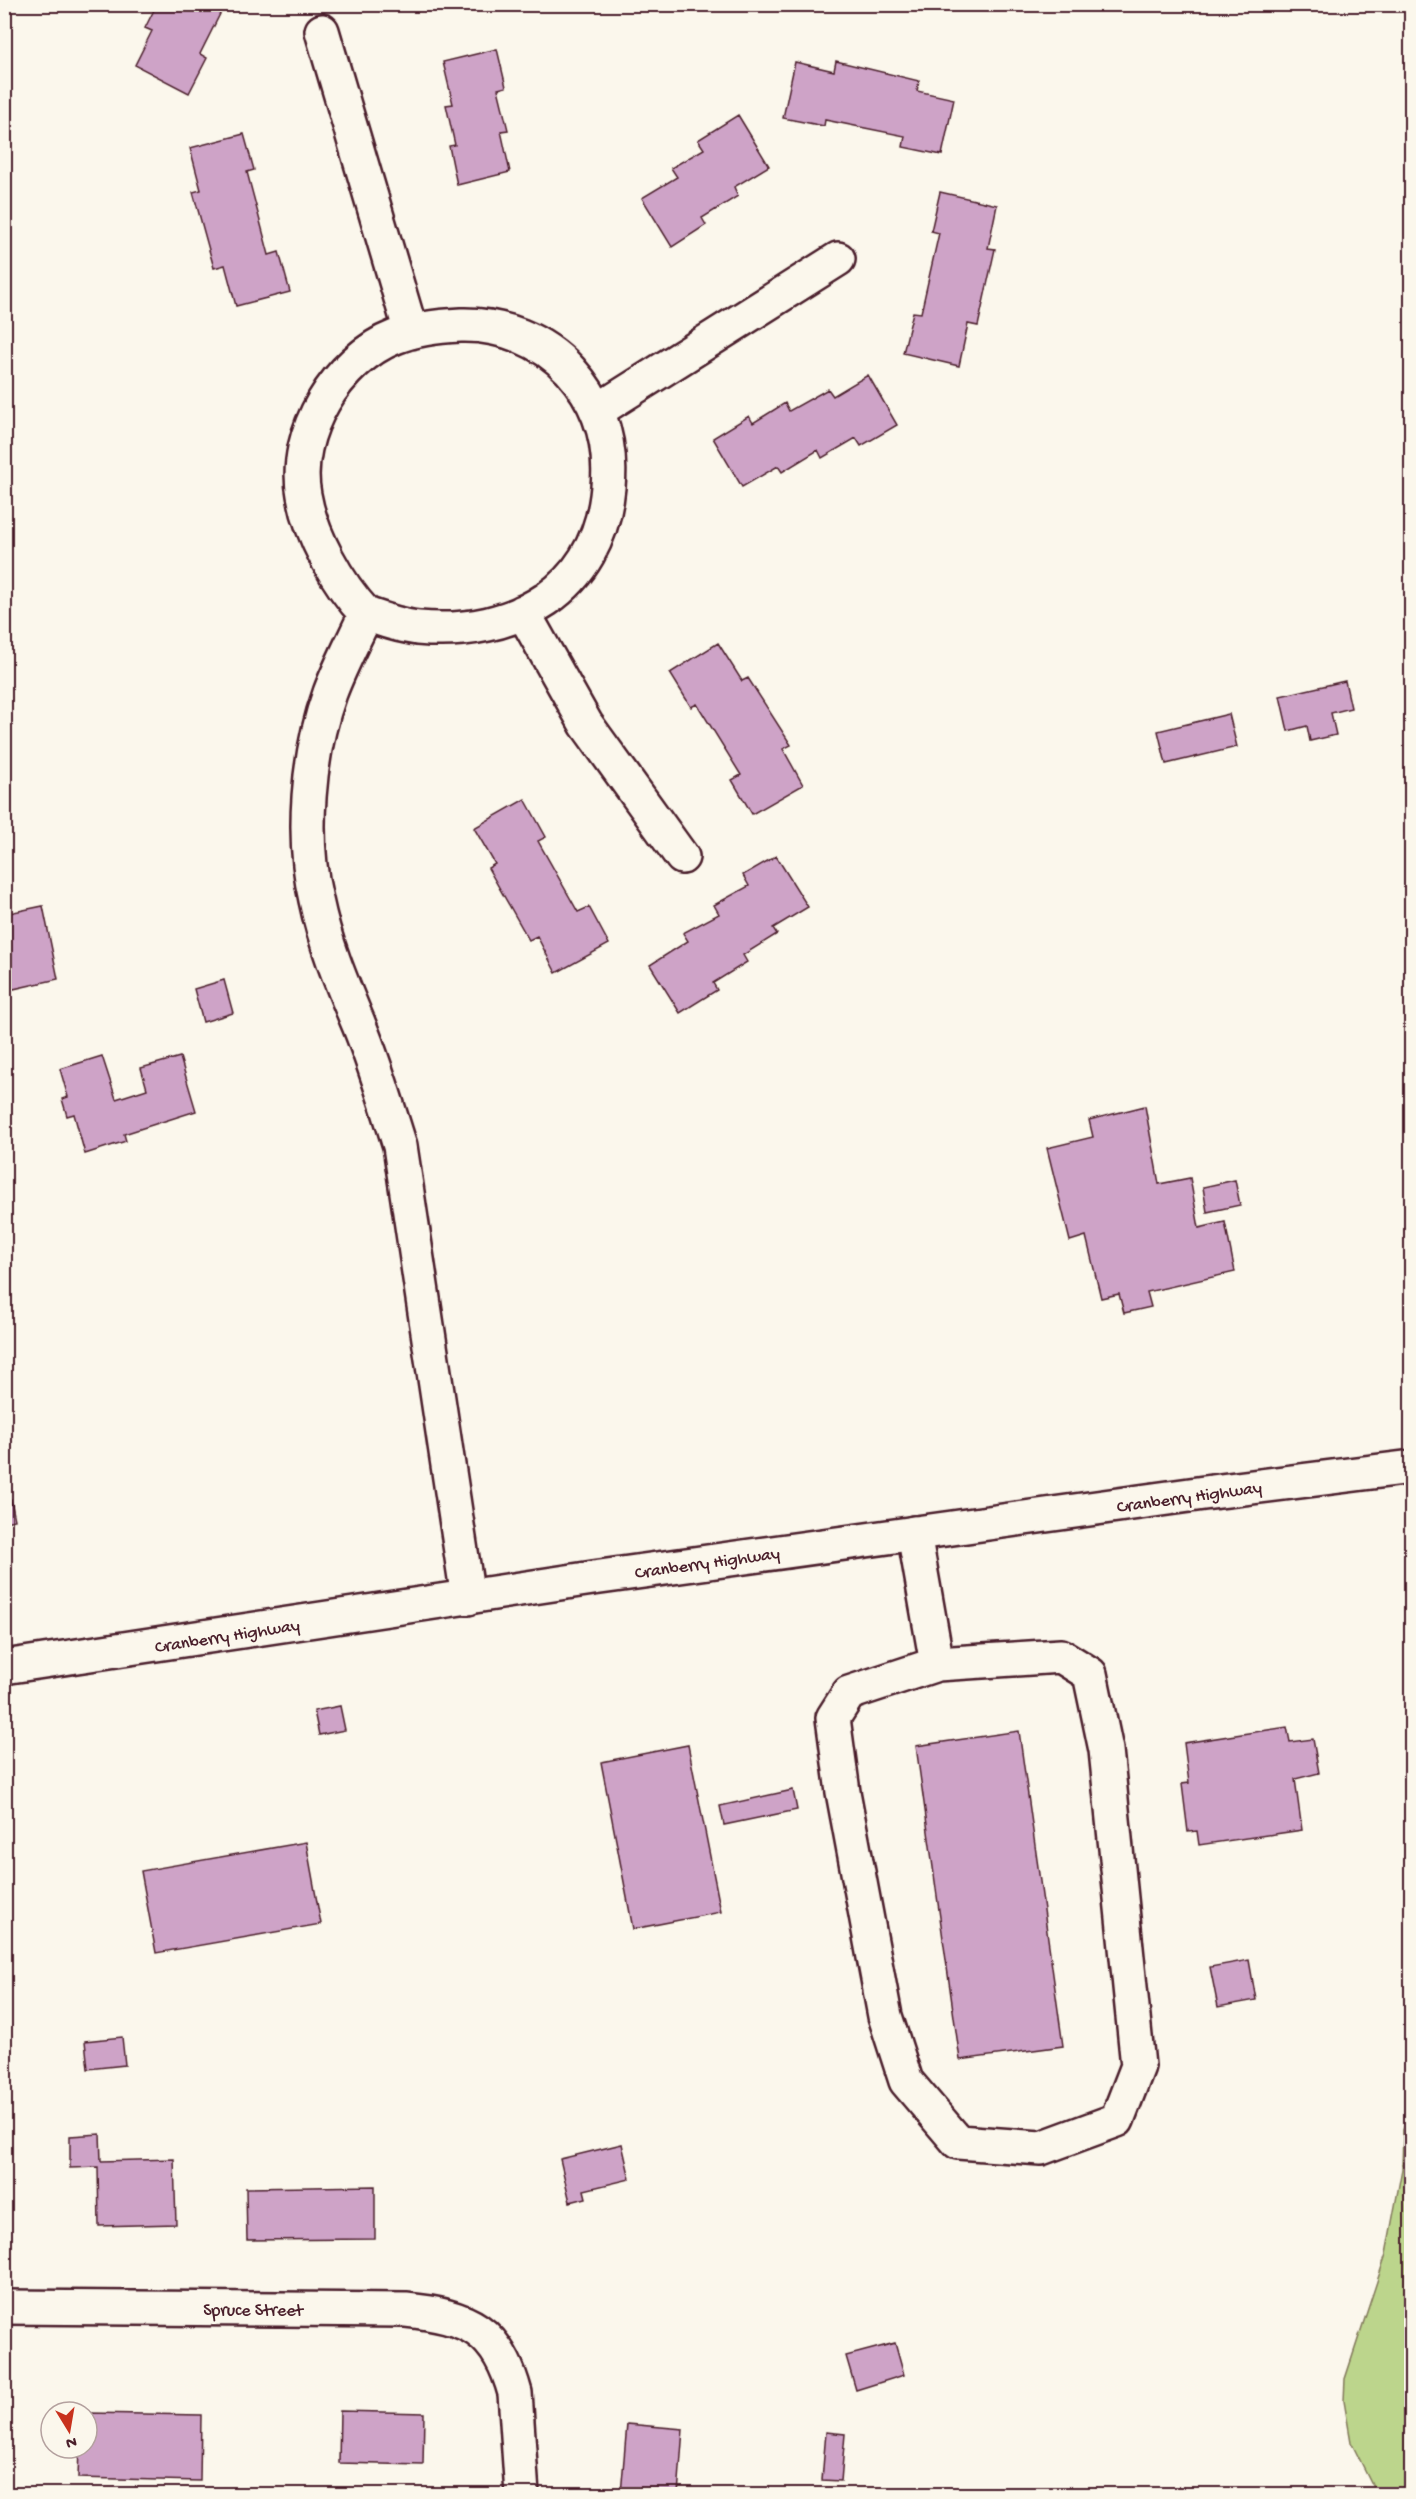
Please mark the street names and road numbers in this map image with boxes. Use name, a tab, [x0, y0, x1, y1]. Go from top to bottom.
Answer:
street label: Cranberry Highway	[1115, 1478, 1263, 1519]
street label: Cranberry Highway	[633, 1544, 781, 1585]
street label: Cranberry Highway	[154, 1616, 301, 1659]
street label: Spruce Street	[203, 2301, 304, 2322]

